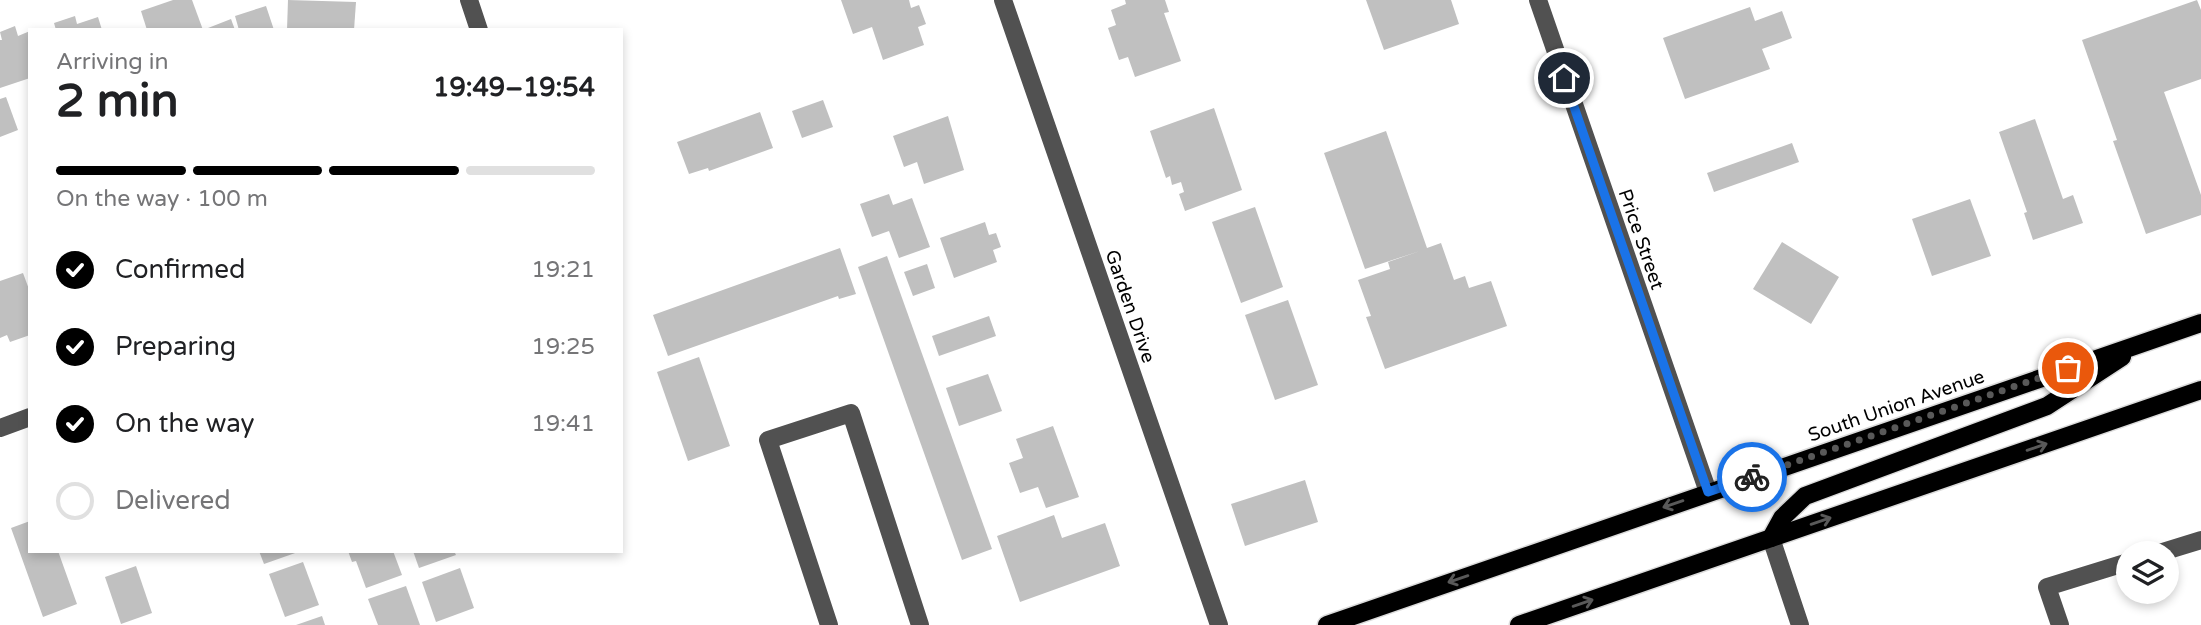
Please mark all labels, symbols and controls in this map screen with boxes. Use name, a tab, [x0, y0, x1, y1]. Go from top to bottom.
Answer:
text: Arriving in	[56, 48, 169, 76]
pin	[1534, 48, 1594, 108]
icon: home	[1545, 59, 1583, 97]
text: 19:49–19:54	[433, 72, 595, 103]
text: 2 min	[56, 74, 179, 129]
text: On the way · 100 m	[56, 185, 268, 213]
street label: Price Street	[1614, 186, 1668, 292]
street label: Garden Drive	[1100, 247, 1160, 366]
icon: check	[56, 251, 94, 289]
text: Confirmed	[115, 254, 245, 285]
text: 19:21	[531, 256, 595, 284]
icon: check	[56, 328, 94, 366]
text: Preparing	[115, 331, 236, 362]
text: 19:25	[531, 333, 595, 361]
pin	[2038, 338, 2098, 398]
icon: bag	[2049, 349, 2087, 387]
street label: South Union Avenue	[1805, 365, 1987, 446]
icon: check	[56, 405, 94, 443]
text: On the way	[115, 408, 255, 439]
text: 19:41	[531, 410, 595, 438]
one-way arrow	[2025, 440, 2047, 452]
courier	[1717, 442, 1787, 512]
icon: bike	[1733, 458, 1771, 496]
text: Delivered	[115, 485, 231, 516]
one-way arrow	[1662, 498, 1684, 511]
one-way arrow	[1810, 514, 1832, 526]
map controls	[2116, 541, 2179, 604]
button: layers	[2116, 541, 2179, 604]
one-way arrow	[1448, 574, 1470, 586]
one-way arrow	[1572, 596, 1594, 608]

